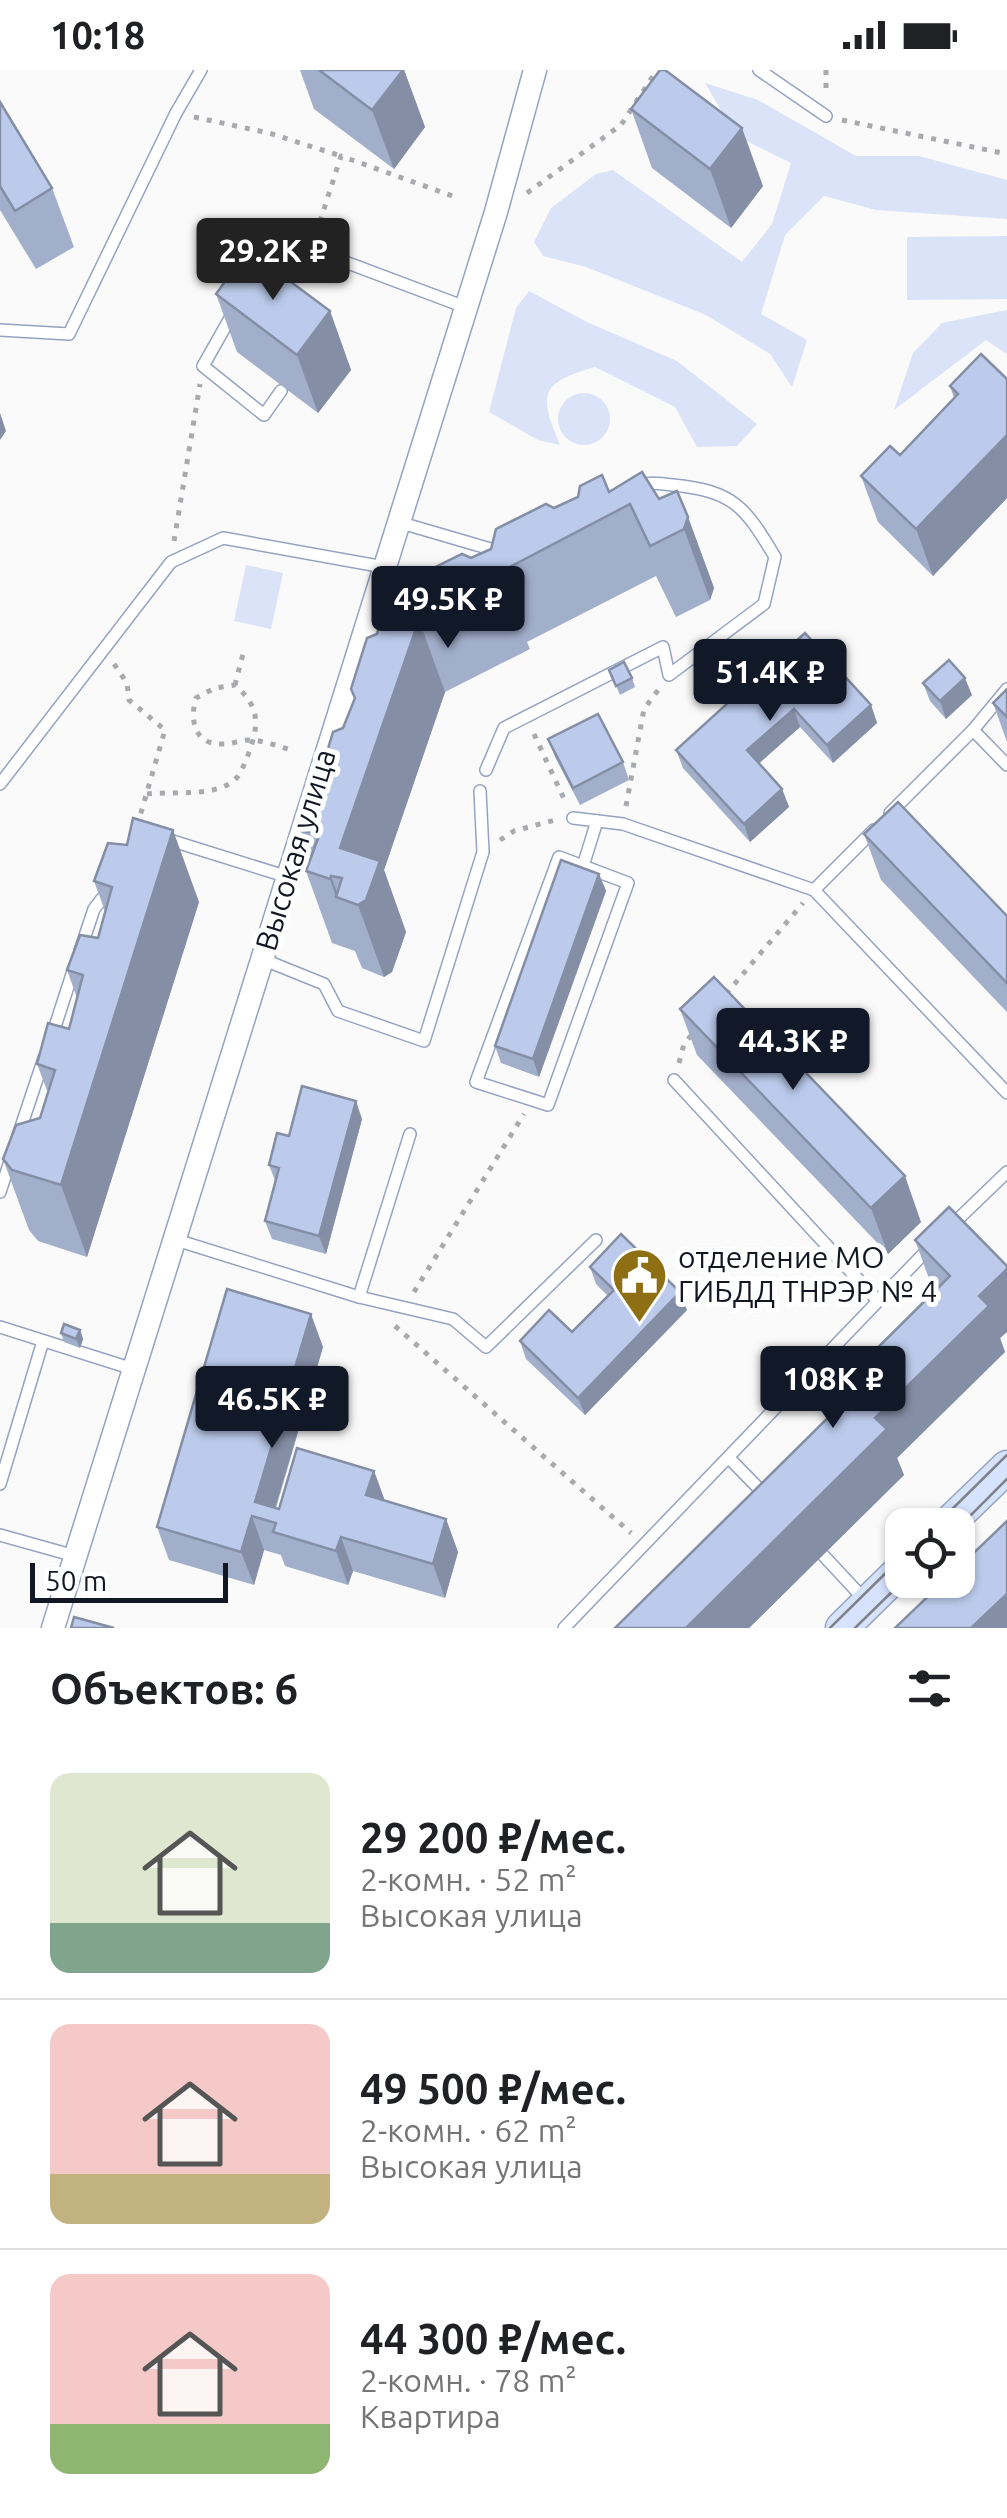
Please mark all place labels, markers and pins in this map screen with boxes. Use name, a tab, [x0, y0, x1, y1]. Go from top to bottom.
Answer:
pin: 29.2K ₽	[181, 218, 365, 303]
pin: 49.5K ₽	[356, 566, 540, 651]
pin: 51.4K ₽	[678, 639, 862, 724]
pin: 44.3K ₽	[701, 1008, 885, 1093]
place label: отделение МО ГИБДД ТНРЭР № 4	[678, 1240, 937, 1308]
public building icon: отделение МО ГИБДД ТНРЭР № 4	[609, 1245, 669, 1324]
pin: 108K ₽	[752, 1346, 914, 1431]
pin: 46.5K ₽	[180, 1366, 364, 1451]

